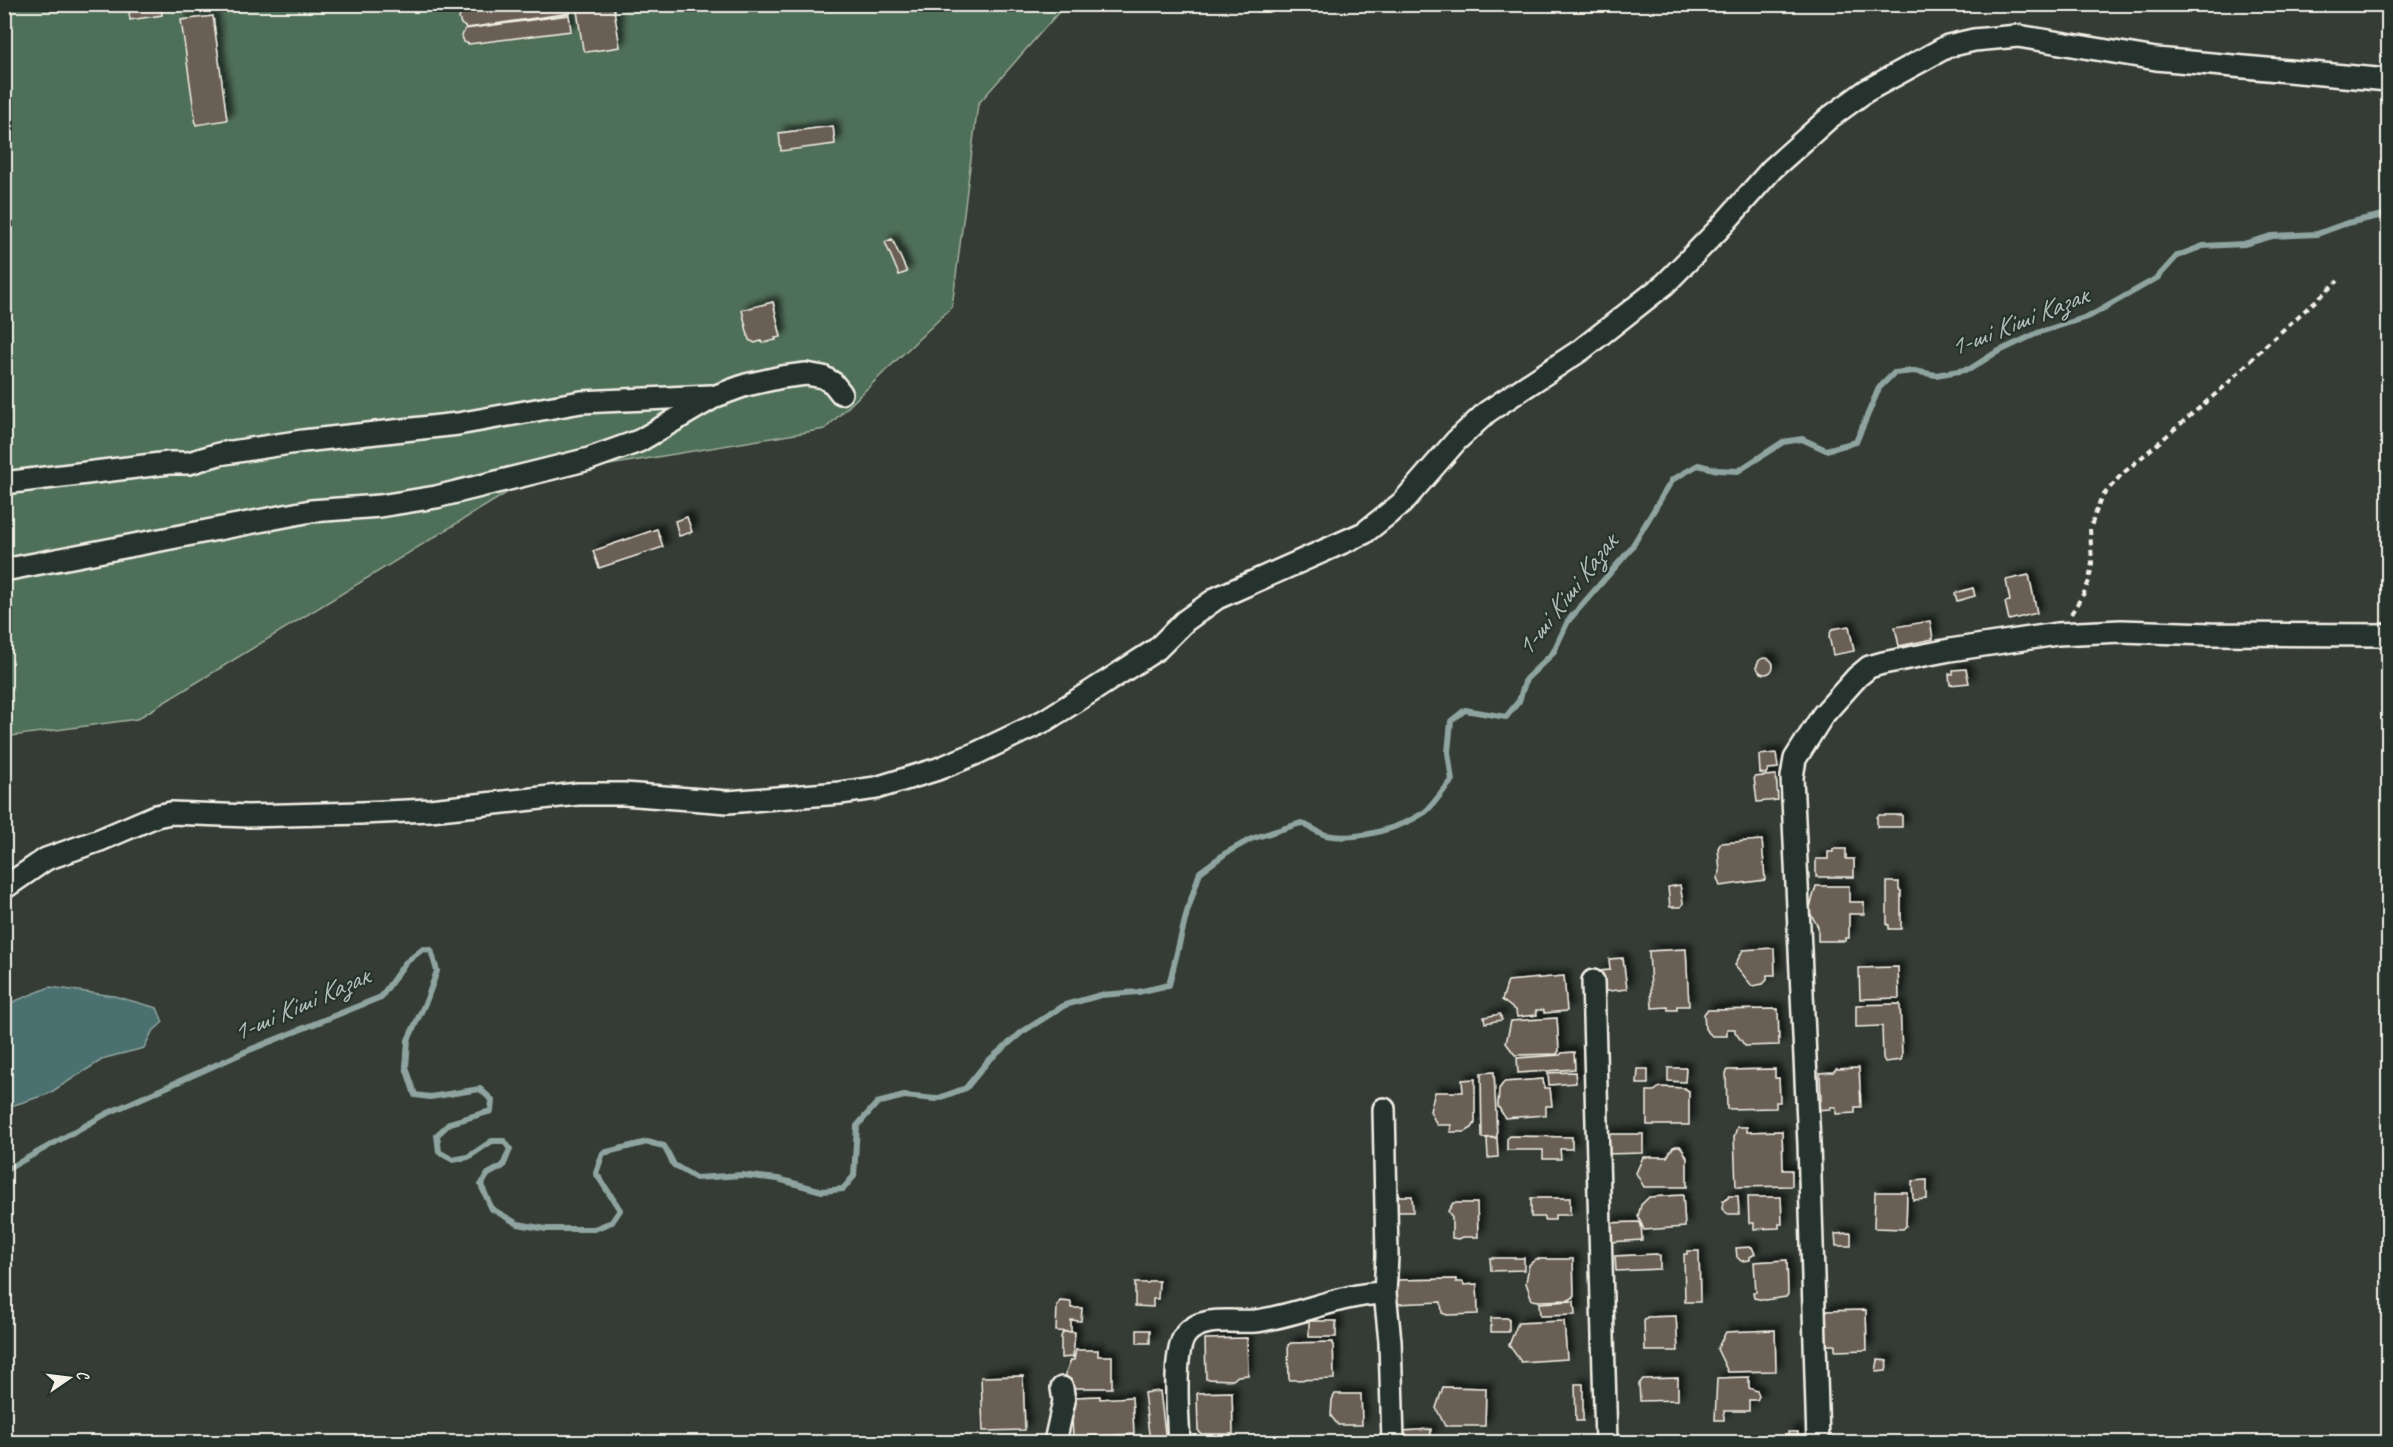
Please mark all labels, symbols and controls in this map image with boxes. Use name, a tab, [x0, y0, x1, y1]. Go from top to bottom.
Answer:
water label: 1-ші Кіші Казак	[1944, 276, 2097, 365]
water label: 1-ші Кіші Казак	[1507, 523, 1628, 664]
water label: 1-ші Кіші Казак	[226, 957, 378, 1050]
north arrow	[39, 1348, 99, 1408]
text: С	[72, 1368, 94, 1383]

